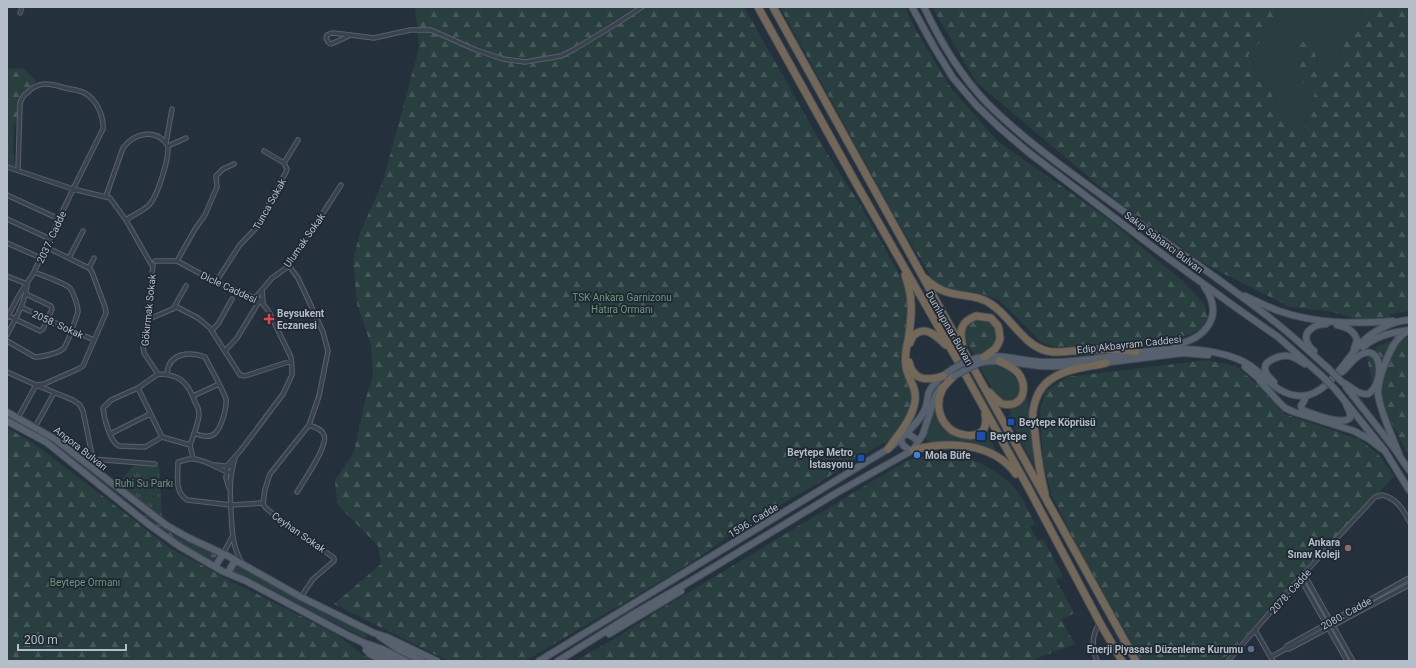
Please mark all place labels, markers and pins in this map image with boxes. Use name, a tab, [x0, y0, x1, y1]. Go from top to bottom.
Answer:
place label: Beysukent Eczanesi	[277, 308, 325, 331]
marker: Beysukent Eczanesi	[264, 314, 274, 324]
marker: Beytepe Köprüsü	[1006, 417, 1016, 427]
place label: Beytepe Köprüsü	[1019, 417, 1096, 428]
marker: Beytepe	[975, 430, 987, 442]
place label: Beytepe	[990, 431, 1027, 442]
place label: Beytepe Metro İstasyonu	[787, 447, 853, 470]
marker: Mola Büfe	[912, 450, 922, 460]
place label: Mola Büfe	[925, 450, 971, 461]
marker: Beytepe Metro İstasyonu	[856, 453, 866, 463]
place label: Ankara Sınav Koleji	[1288, 537, 1341, 560]
marker: Ankara Sınav Koleji	[1343, 543, 1353, 553]
place label: Enerji Piyasası Düzenleme Kurumu	[1087, 644, 1243, 655]
marker: Enerji Piyasası Düzenleme Kurumu	[1246, 644, 1256, 654]

